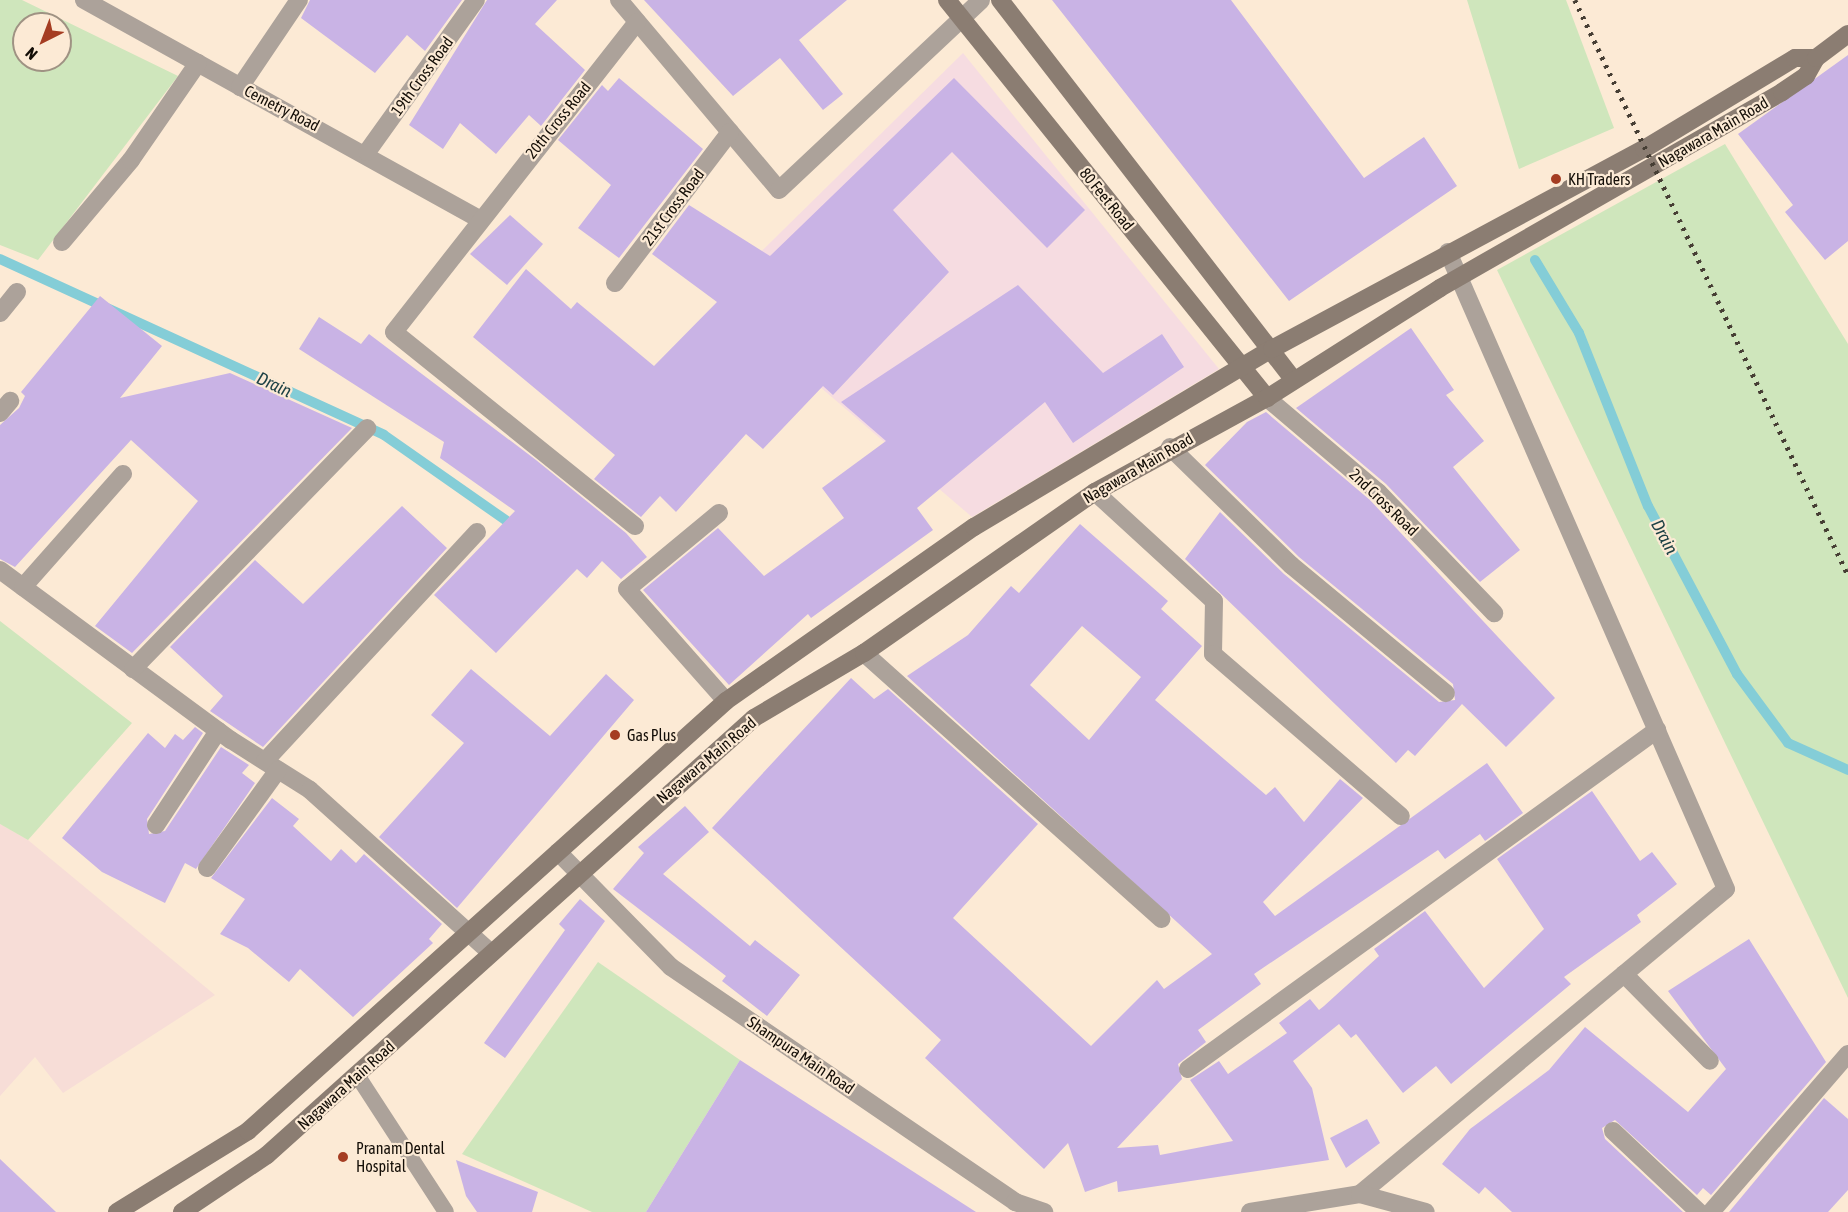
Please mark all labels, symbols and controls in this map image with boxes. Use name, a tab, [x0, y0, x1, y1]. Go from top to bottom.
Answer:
north arrow	[12, 12, 72, 72]
street label: 19th Cross Road	[387, 33, 457, 119]
text: N	[22, 44, 41, 64]
street label: 20th Cross Road	[521, 78, 595, 162]
street label: Cemetry Road	[241, 81, 323, 135]
street label: Nagawara Main Road	[1654, 93, 1772, 171]
street label: 80 Feet Road	[1076, 164, 1138, 234]
street label: 21st Cross Road	[638, 165, 708, 249]
place label: KH Traders	[1568, 169, 1630, 189]
marker: KH Traders	[1549, 172, 1563, 186]
water label: Drain	[253, 368, 295, 402]
street label: Nagawara Main Road	[1079, 429, 1197, 507]
street label: 2nd Cross Road	[1345, 464, 1423, 540]
water label: Drain	[1646, 516, 1682, 558]
street label: Nagawara Main Road	[652, 713, 760, 807]
place label: Gas Plus	[627, 725, 676, 745]
marker: Gas Plus	[608, 728, 622, 742]
street label: Shampura Main Road	[744, 1012, 858, 1098]
street label: Nagawara Main Road	[293, 1036, 399, 1134]
place label: Pranam Dental Hospital	[356, 1138, 445, 1176]
marker: Pranam Dental Hospital	[334, 1148, 352, 1166]

